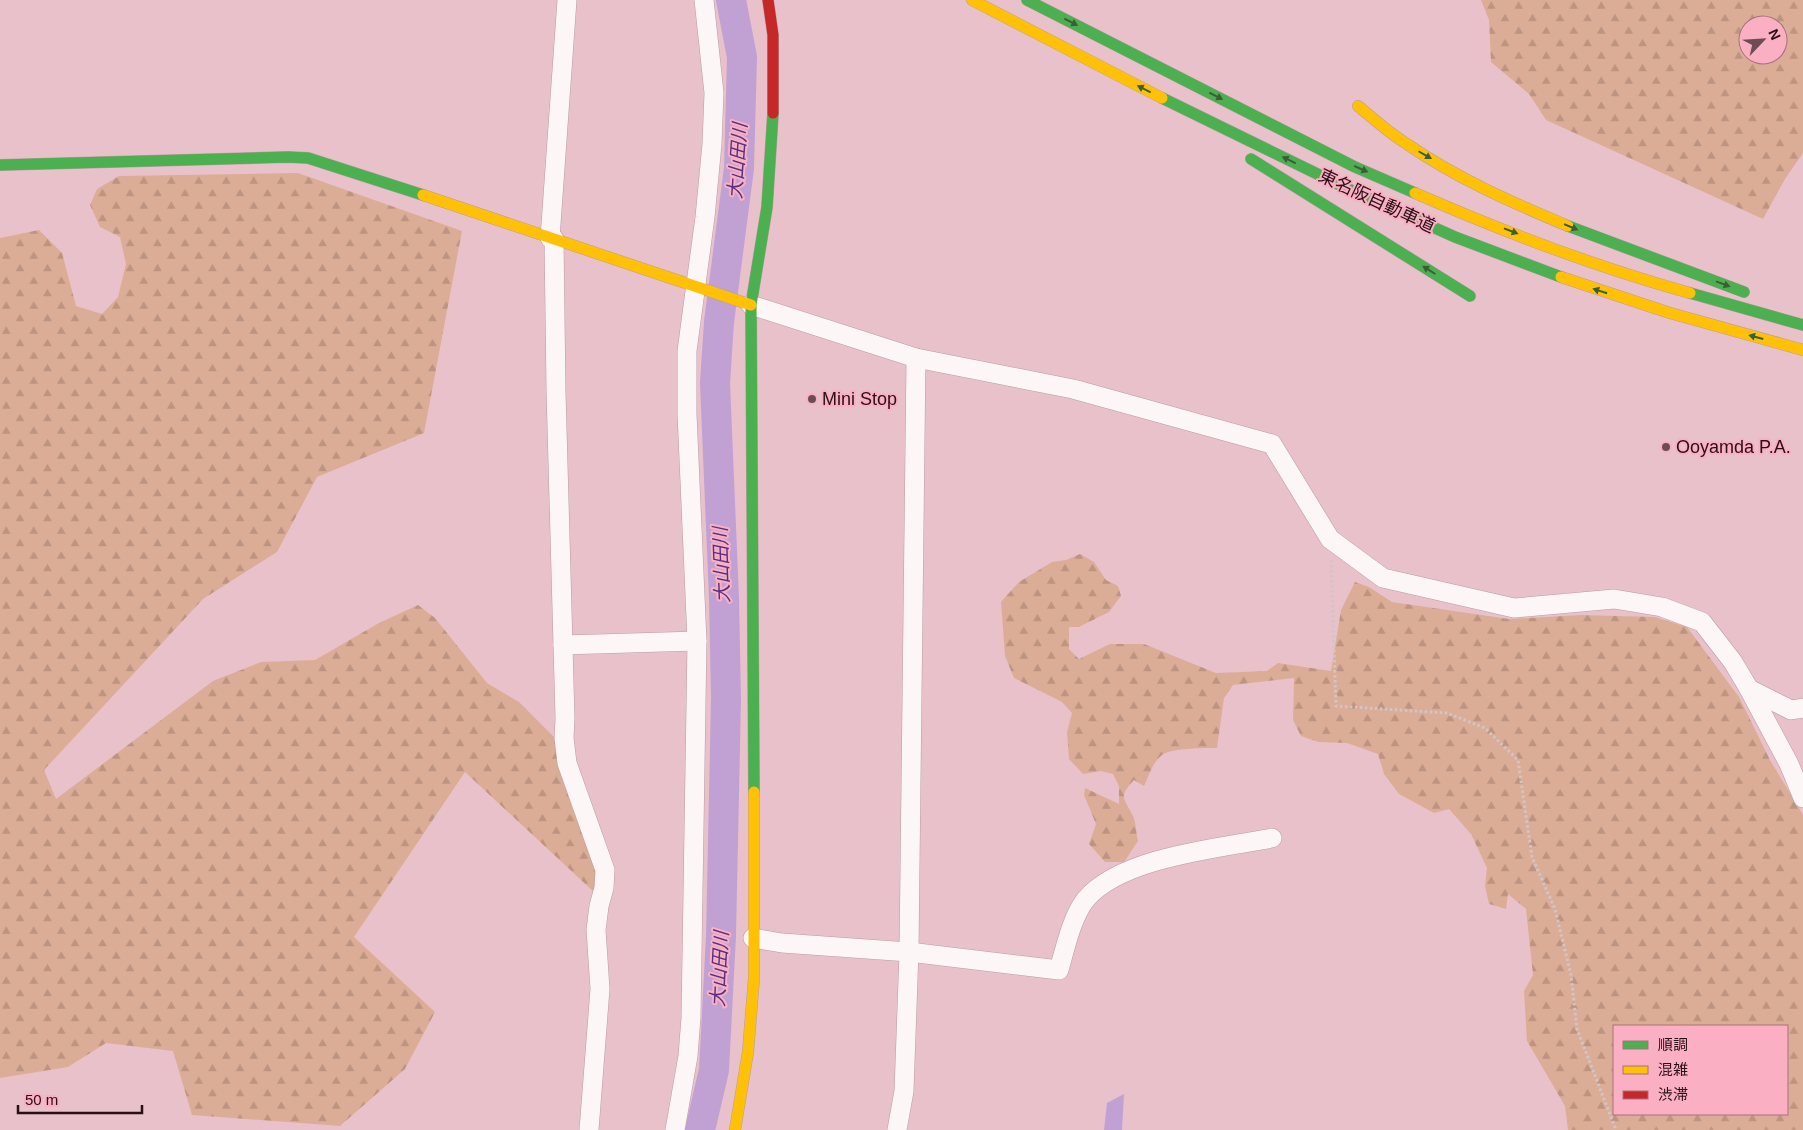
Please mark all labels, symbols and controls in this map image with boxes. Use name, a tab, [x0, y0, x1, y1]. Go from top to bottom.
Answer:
north arrow	[1738, 15, 1788, 65]
one-way arrow	[1064, 18, 1078, 26]
text: N	[1765, 27, 1784, 42]
one-way arrow	[1136, 85, 1151, 93]
one-way arrow	[1208, 92, 1223, 100]
water label: 大山田川	[724, 120, 751, 200]
one-way arrow	[1419, 151, 1432, 160]
one-way arrow	[1282, 156, 1296, 164]
street label: 東名阪自動車道	[1316, 165, 1438, 237]
one-way arrow	[1354, 166, 1368, 174]
one-way arrow	[1564, 223, 1578, 231]
one-way arrow	[1503, 228, 1518, 236]
one-way arrow	[1422, 265, 1436, 275]
one-way arrow	[1716, 280, 1731, 288]
one-way arrow	[1593, 286, 1608, 294]
one-way arrow	[1748, 333, 1764, 341]
place label: Mini Stop	[822, 389, 897, 409]
marker: Mini Stop	[806, 393, 818, 405]
place label: Ooyamda P.A.	[1676, 437, 1791, 457]
marker: Ooyamda P.A.	[1660, 441, 1672, 453]
water label: 大山田川	[710, 525, 733, 603]
water label: 大山田川	[707, 929, 732, 1008]
legend	[1613, 1025, 1788, 1115]
text: 順調	[1658, 1036, 1688, 1053]
text: 混雑	[1658, 1061, 1688, 1078]
scale bar	[18, 1082, 141, 1114]
text: 渋滞	[1658, 1086, 1688, 1103]
text: 50 m	[25, 1091, 58, 1108]

